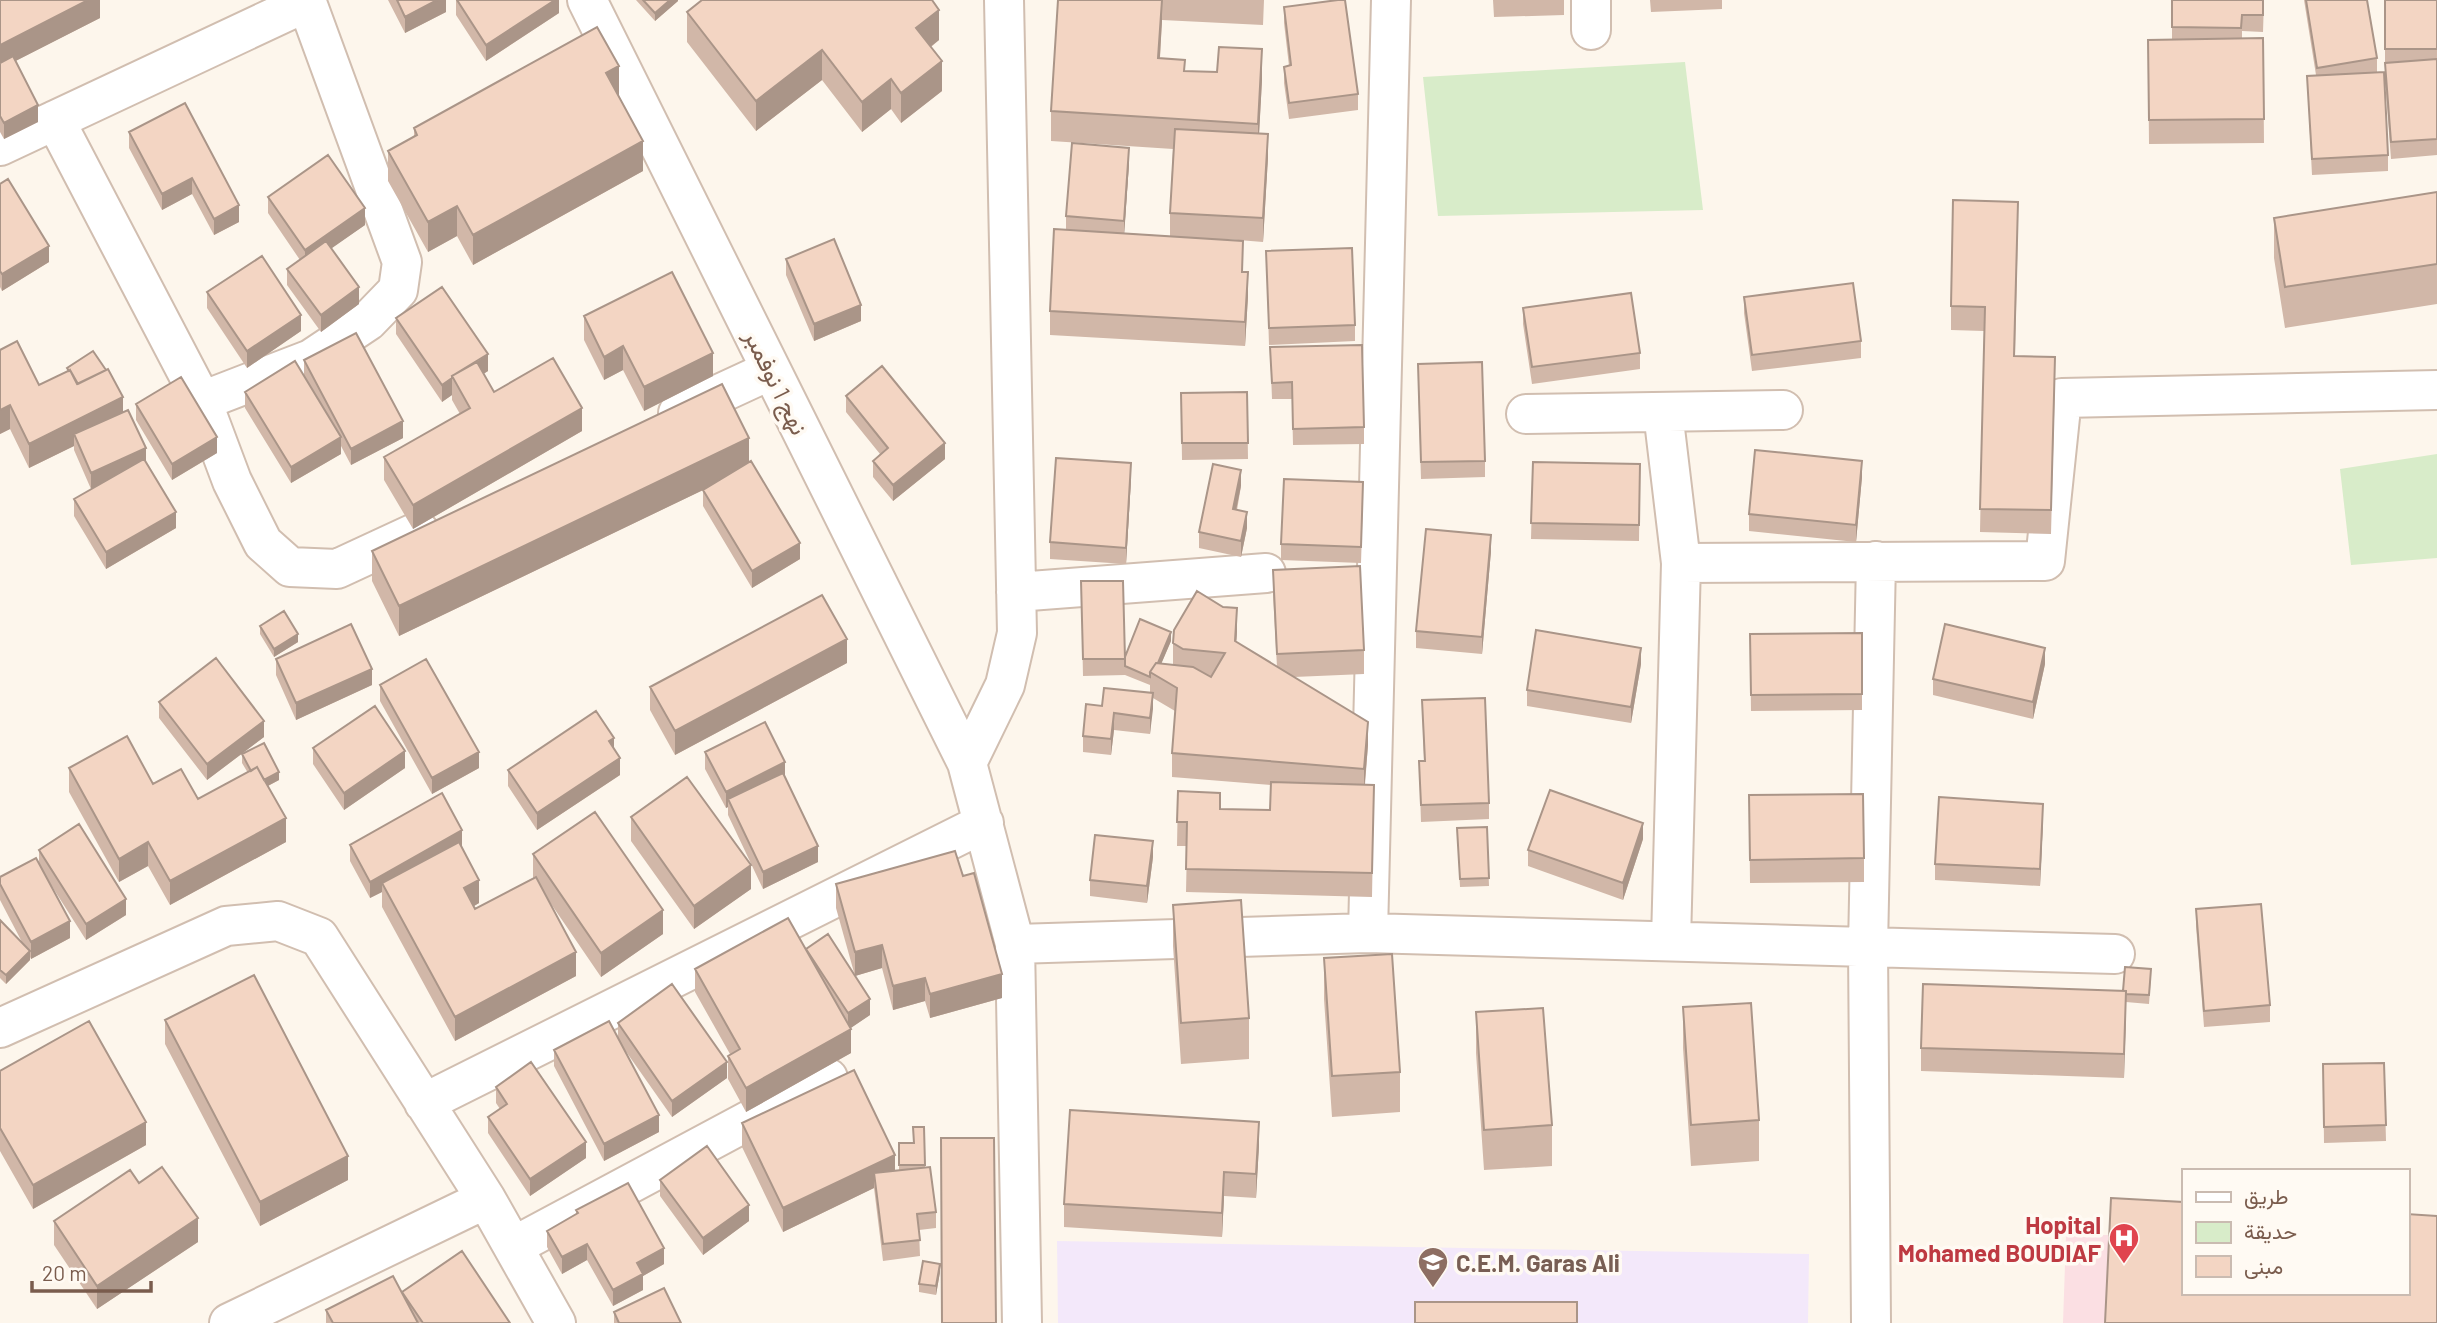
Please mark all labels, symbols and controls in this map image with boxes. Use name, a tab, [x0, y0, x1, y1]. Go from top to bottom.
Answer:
street label: نهج 1 نوفمبر	[735, 324, 815, 441]
legend	[2182, 1169, 2409, 1295]
text: طريق	[2244, 1183, 2289, 1210]
place label: Hopital Mohamed BOUDIAF	[1898, 1210, 2102, 1267]
text: حديقة	[2244, 1218, 2297, 1244]
hospital icon: Hopital Mohamed BOUDIAF	[2107, 1221, 2141, 1265]
school or university icon: C.E.M. Garas Ali	[1416, 1245, 1450, 1289]
place label: C.E.M. Garas Ali	[1456, 1248, 1620, 1277]
scale bar	[32, 1250, 150, 1294]
text: مبنى	[2244, 1253, 2283, 1279]
text: 20 m	[42, 1260, 87, 1285]

